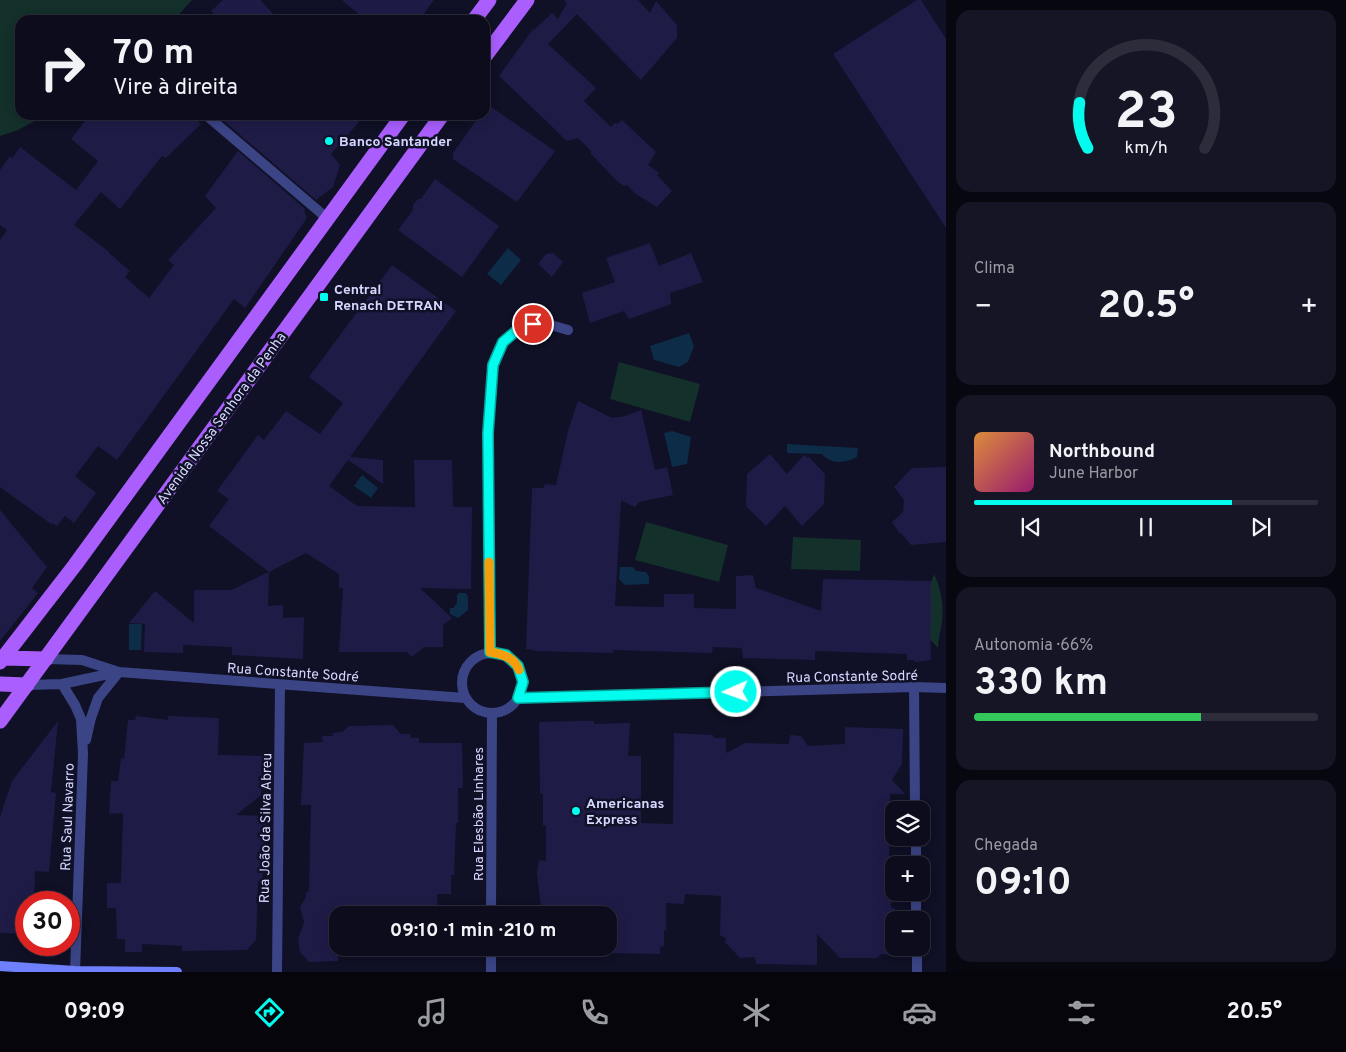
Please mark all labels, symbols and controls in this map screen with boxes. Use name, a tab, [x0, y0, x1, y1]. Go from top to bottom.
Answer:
text: 70 m	[113, 32, 194, 76]
icon: right	[30, 35, 95, 100]
text: Vire à direita	[113, 75, 238, 102]
text: 23	[1115, 81, 1177, 147]
place label: Banco Santander	[339, 134, 452, 151]
marker: Banco Santander	[323, 135, 335, 147]
text: km/h	[1124, 137, 1168, 160]
text: Clima	[974, 259, 1015, 279]
place label: Central Renach DETRAN	[334, 282, 443, 315]
text: 20.5°	[1098, 283, 1194, 332]
text: −	[974, 290, 992, 326]
text: +	[1300, 290, 1318, 326]
marker: Central Renach DETRAN	[318, 291, 330, 303]
pin	[512, 303, 554, 345]
icon: arrive	[519, 310, 547, 338]
street label: Avenida Nossa Senhora da Penha	[154, 330, 290, 508]
text: Northbound	[1049, 440, 1155, 464]
text: June Harbor	[1049, 464, 1138, 484]
icon: previous	[1017, 513, 1045, 541]
icon: pause	[1132, 513, 1160, 541]
icon: next	[1247, 513, 1275, 541]
text: Autonomia · 66%	[974, 636, 1093, 656]
street label: Rua Constante Sodré	[227, 660, 359, 687]
text: 330 km	[974, 660, 1108, 709]
position arrow	[709, 665, 761, 717]
street label: Rua Constante Sodré	[786, 668, 918, 687]
street label: Rua Elesbão Linhares	[471, 747, 488, 881]
street label: Rua João da Silva Abreu	[257, 753, 276, 903]
street label: Rua Saul Navarro	[58, 763, 79, 871]
place label: Americanas Express	[586, 796, 664, 829]
map controls	[885, 801, 930, 956]
button: layers	[885, 801, 930, 846]
marker: Americanas Express	[570, 805, 582, 817]
text: Chegada	[974, 836, 1038, 856]
button: +	[885, 856, 930, 901]
text: 09:10	[974, 860, 1072, 909]
speed limit sign: 30	[15, 891, 80, 956]
button: −	[885, 911, 930, 956]
text: 09:10 · 1 min · 210 m	[390, 919, 556, 943]
icon: directions	[252, 995, 287, 1030]
icon: music	[415, 995, 450, 1030]
icon: phone	[577, 995, 612, 1030]
icon: climate	[739, 995, 774, 1030]
icon: car	[902, 995, 937, 1030]
icon: filters	[1064, 995, 1099, 1030]
text: 09:09	[64, 999, 125, 1026]
text: 20.5°	[1226, 999, 1282, 1026]

